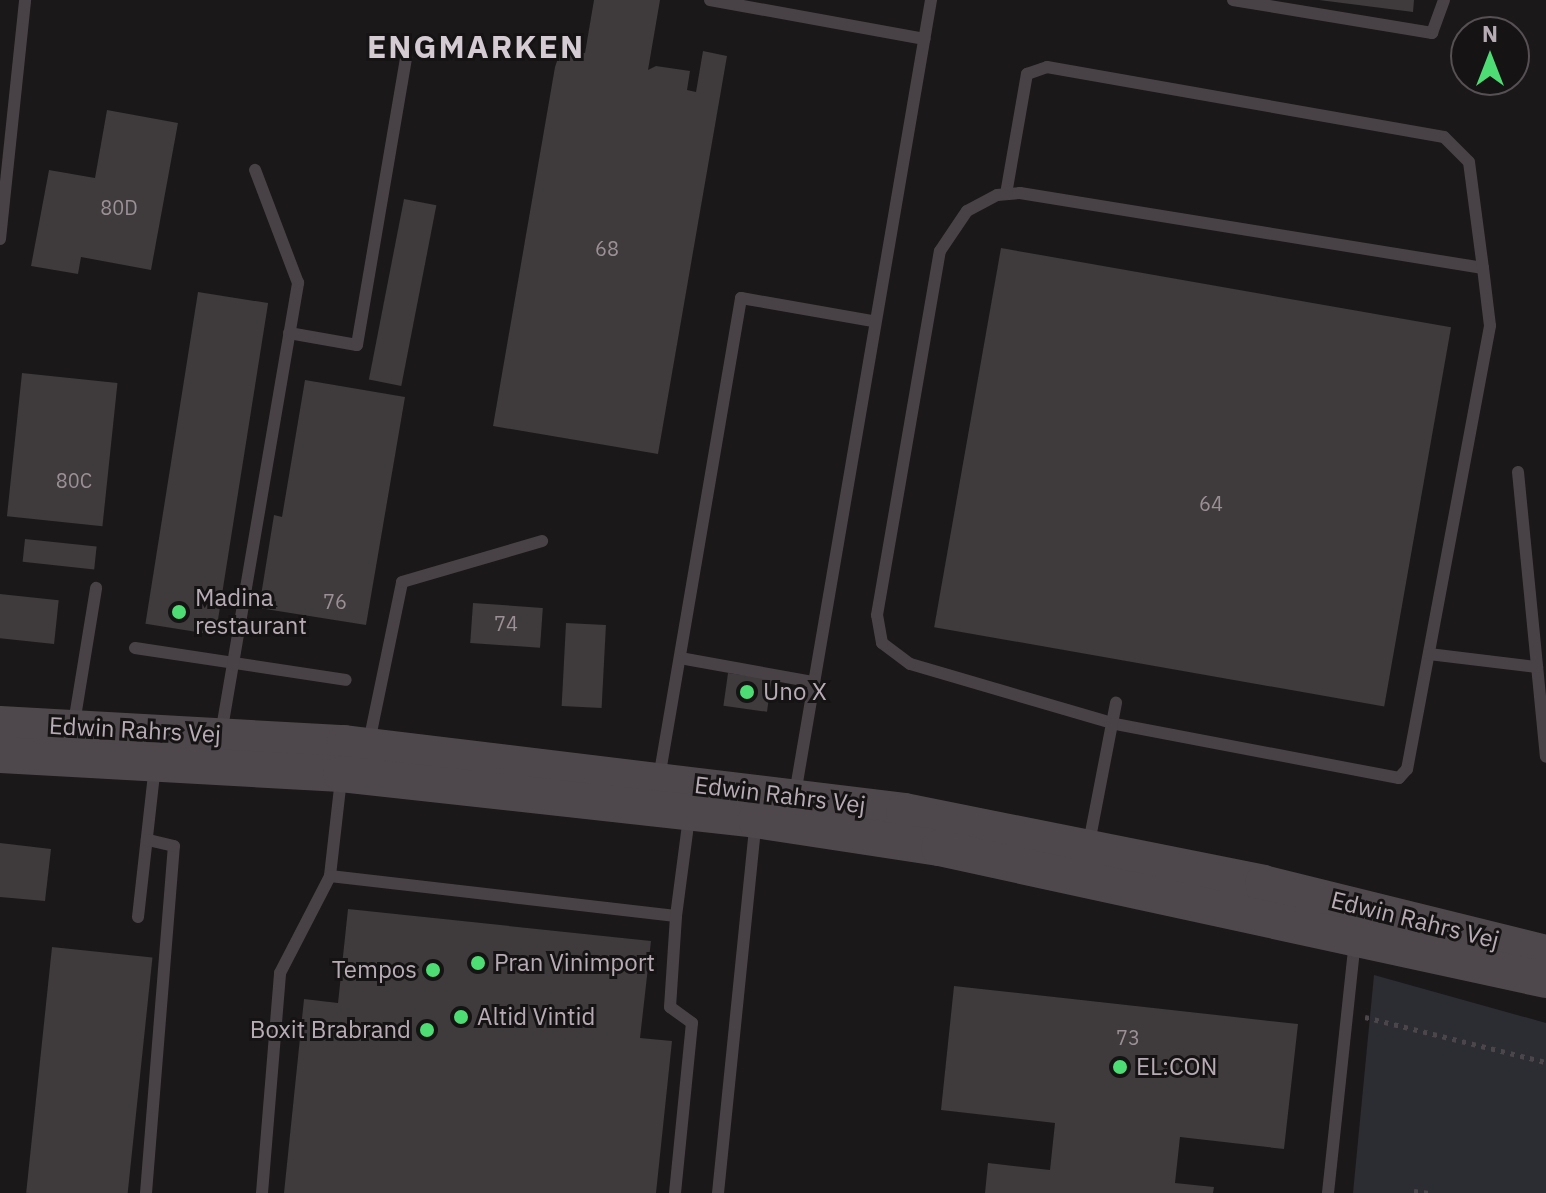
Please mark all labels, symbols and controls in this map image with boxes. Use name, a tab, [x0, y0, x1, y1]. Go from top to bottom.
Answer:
north arrow	[1450, 16, 1530, 96]
text: N	[1482, 19, 1498, 48]
district label: ENGMARKEN	[367, 27, 585, 65]
house number: 80D	[100, 195, 138, 219]
house number: 68	[595, 236, 619, 260]
house number: 80C	[56, 468, 92, 492]
house number: 64	[1199, 491, 1223, 515]
place label: Madina restaurant	[195, 584, 307, 640]
house number: 76	[323, 589, 347, 613]
marker: Madina restaurant	[170, 603, 188, 621]
house number: 74	[494, 611, 518, 635]
place label: Uno X	[763, 678, 827, 706]
marker: Uno X	[738, 683, 756, 701]
street label: Edwin Rahrs Vej	[48, 711, 222, 749]
street label: Edwin Rahrs Vej	[693, 770, 867, 820]
street label: Edwin Rahrs Vej	[1328, 885, 1502, 955]
place label: Pran Vinimport	[494, 949, 655, 977]
marker: Pran Vinimport	[469, 954, 487, 972]
place label: Tempos	[332, 956, 417, 984]
marker: Tempos	[424, 961, 442, 979]
place label: Altid Vintid	[477, 1003, 595, 1031]
marker: Altid Vintid	[452, 1008, 470, 1026]
place label: Boxit Brabrand	[250, 1016, 411, 1044]
marker: Boxit Brabrand	[418, 1021, 436, 1039]
house number: 73	[1116, 1025, 1140, 1049]
place label: EL:CON	[1136, 1053, 1218, 1081]
marker: EL:CON	[1111, 1058, 1129, 1076]

